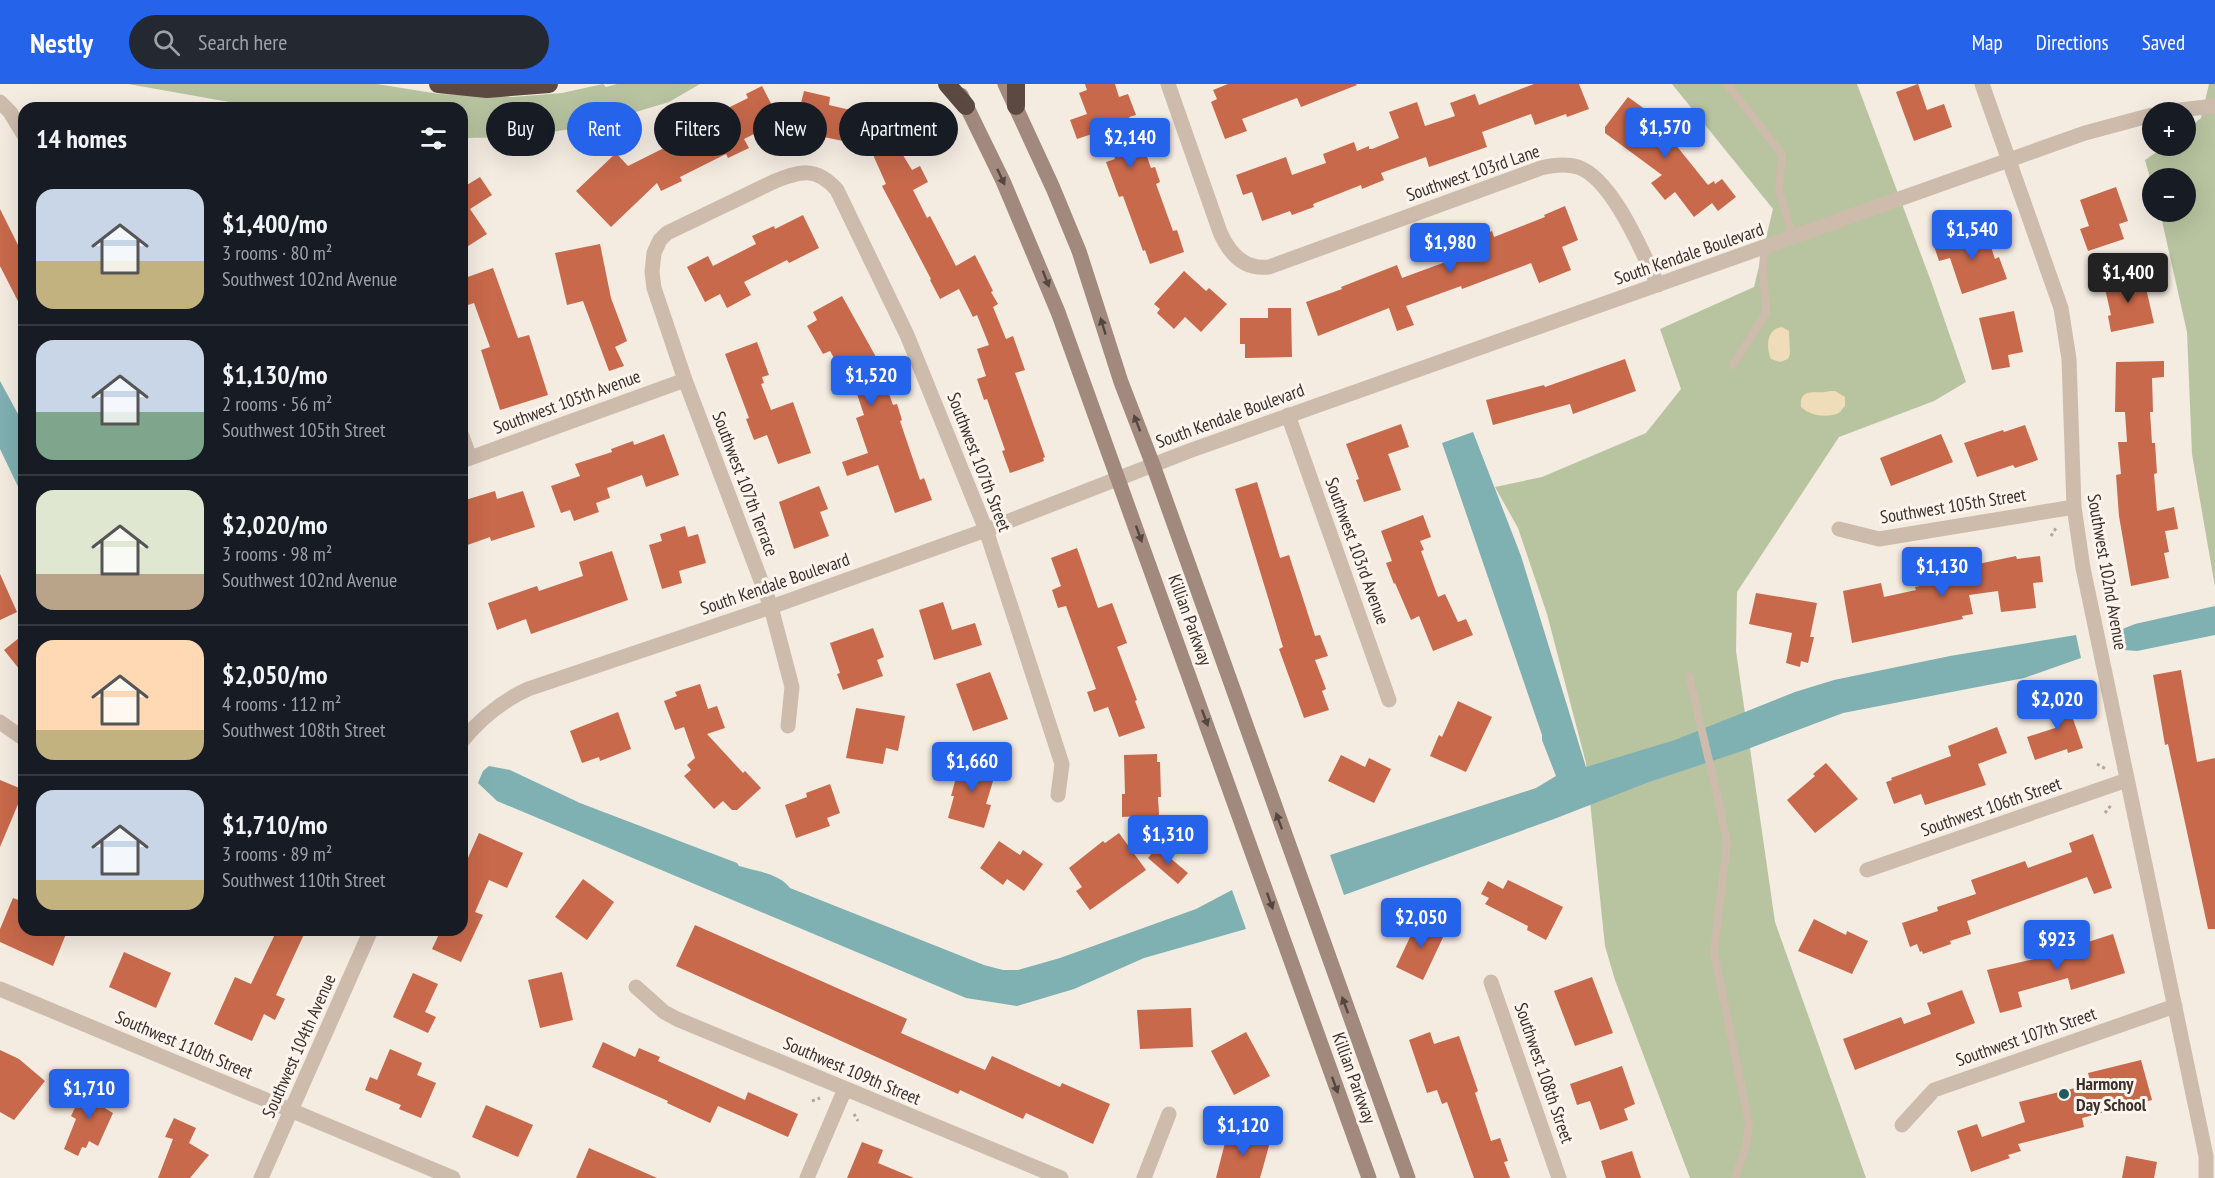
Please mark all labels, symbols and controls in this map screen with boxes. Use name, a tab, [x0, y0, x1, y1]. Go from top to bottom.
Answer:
search box	[129, 15, 549, 69]
text: Nestly	[30, 24, 93, 61]
icon: search	[150, 26, 183, 59]
text: Search here	[198, 28, 287, 56]
text: Map	[1972, 29, 2003, 56]
text: Directions	[2036, 29, 2109, 56]
text: Saved	[2142, 29, 2185, 56]
chip: Buy	[486, 102, 555, 156]
chip: Rent	[567, 102, 642, 156]
chip: Filters	[654, 102, 741, 156]
chip: New	[753, 102, 827, 156]
chip: Apartment	[839, 102, 958, 156]
map controls	[2142, 102, 2196, 222]
button: +	[2142, 102, 2196, 156]
pin: $1,570	[1616, 108, 1714, 159]
text: $1,570	[1639, 114, 1691, 140]
pin: $2,140	[1081, 118, 1179, 169]
text: 14 homes	[36, 122, 127, 155]
icon: filters	[417, 122, 450, 155]
text: $2,140	[1104, 124, 1156, 150]
street label: Southwest 103rd Lane	[1403, 139, 1543, 206]
button: −	[2142, 168, 2196, 222]
one-way arrow	[997, 169, 1006, 186]
text: $1,400/mo	[222, 207, 328, 240]
pin: $1,540	[1923, 210, 2021, 261]
icon: home	[84, 213, 156, 285]
text: $1,540	[1946, 216, 1998, 242]
street label: South Kendale Boulevard	[1611, 217, 1766, 290]
pin: $1,980	[1401, 223, 1499, 274]
text: $1,980	[1424, 229, 1476, 255]
text: 3 rooms · 80 m²	[222, 240, 332, 266]
pin: $1,400	[2079, 253, 2177, 304]
text: $1,400	[2102, 259, 2154, 285]
text: Southwest 102nd Avenue	[222, 266, 397, 292]
one-way arrow	[1041, 270, 1051, 288]
one-way arrow	[1098, 317, 1107, 335]
pin: $1,520	[822, 356, 920, 407]
text: $1,130/mo	[222, 358, 328, 391]
text: $1,520	[845, 362, 897, 388]
icon: home	[84, 364, 156, 436]
street label: Southwest 105th Avenue	[490, 364, 644, 439]
street label: South Kendale Boulevard	[1152, 378, 1307, 453]
street label: Southwest 107th Street	[942, 389, 1017, 535]
text: 2 rooms · 56 m²	[222, 391, 332, 417]
street label: Southwest 107th Terrace	[707, 408, 784, 560]
one-way arrow	[1132, 414, 1141, 432]
text: Southwest 105th Street	[222, 417, 386, 443]
street label: Southwest 103rd Avenue	[1320, 474, 1395, 627]
street label: Southwest 105th Street	[1878, 483, 2027, 528]
street label: Southwest 102nd Avenue	[2082, 492, 2133, 652]
text: $2,020/mo	[222, 508, 328, 541]
icon: home	[84, 514, 156, 586]
one-way arrow	[1134, 525, 1144, 543]
text: 3 rooms · 98 m²	[222, 541, 332, 567]
street label: South Kendale Boulevard	[697, 547, 852, 620]
pin: $1,130	[1893, 547, 1991, 598]
text: $1,130	[1916, 553, 1968, 579]
text: Southwest 102nd Avenue	[222, 567, 397, 593]
street label: Killian Parkway	[1163, 571, 1218, 669]
text: $2,050/mo	[222, 658, 328, 691]
icon: home	[84, 664, 156, 736]
pin: $2,020	[2008, 680, 2106, 731]
text: $2,020	[2031, 686, 2083, 712]
text: 4 rooms · 112 m²	[222, 691, 341, 717]
one-way arrow	[1200, 709, 1210, 727]
text: Southwest 108th Street	[222, 717, 386, 743]
pin: $1,660	[923, 742, 1021, 793]
text: $1,660	[946, 748, 998, 774]
street label: Southwest 106th Street	[1918, 772, 2064, 841]
text: $1,710/mo	[222, 808, 328, 841]
one-way arrow	[1274, 812, 1284, 830]
icon: home	[84, 814, 156, 886]
pin: $1,310	[1119, 815, 1217, 866]
text: $1,310	[1142, 821, 1194, 847]
text: 3 rooms · 89 m²	[222, 841, 332, 867]
text: Southwest 110th Street	[222, 867, 386, 893]
one-way arrow	[1265, 893, 1275, 911]
pin: $2,050	[1372, 898, 1470, 949]
text: $2,050	[1395, 904, 1447, 930]
pin: $923	[2021, 920, 2093, 971]
text: $923	[2038, 926, 2076, 952]
street label: Southwest 104th Avenue	[257, 970, 341, 1121]
one-way arrow	[1339, 995, 1349, 1013]
street label: Southwest 108th Street	[1510, 1000, 1579, 1146]
street label: Southwest 107th Street	[1953, 1002, 2099, 1071]
street label: Southwest 110th Street	[112, 1005, 256, 1084]
street label: Killian Parkway	[1327, 1029, 1382, 1127]
street label: Southwest 109th Street	[780, 1031, 924, 1110]
pin: $1,710	[40, 1069, 138, 1120]
place label: Harmony Day School	[2076, 1072, 2147, 1116]
text: $1,710	[63, 1075, 115, 1101]
one-way arrow	[1331, 1076, 1341, 1094]
marker: Harmony Day School	[2057, 1087, 2071, 1101]
pin: $1,120	[1194, 1106, 1292, 1157]
text: $1,120	[1217, 1112, 1269, 1138]

